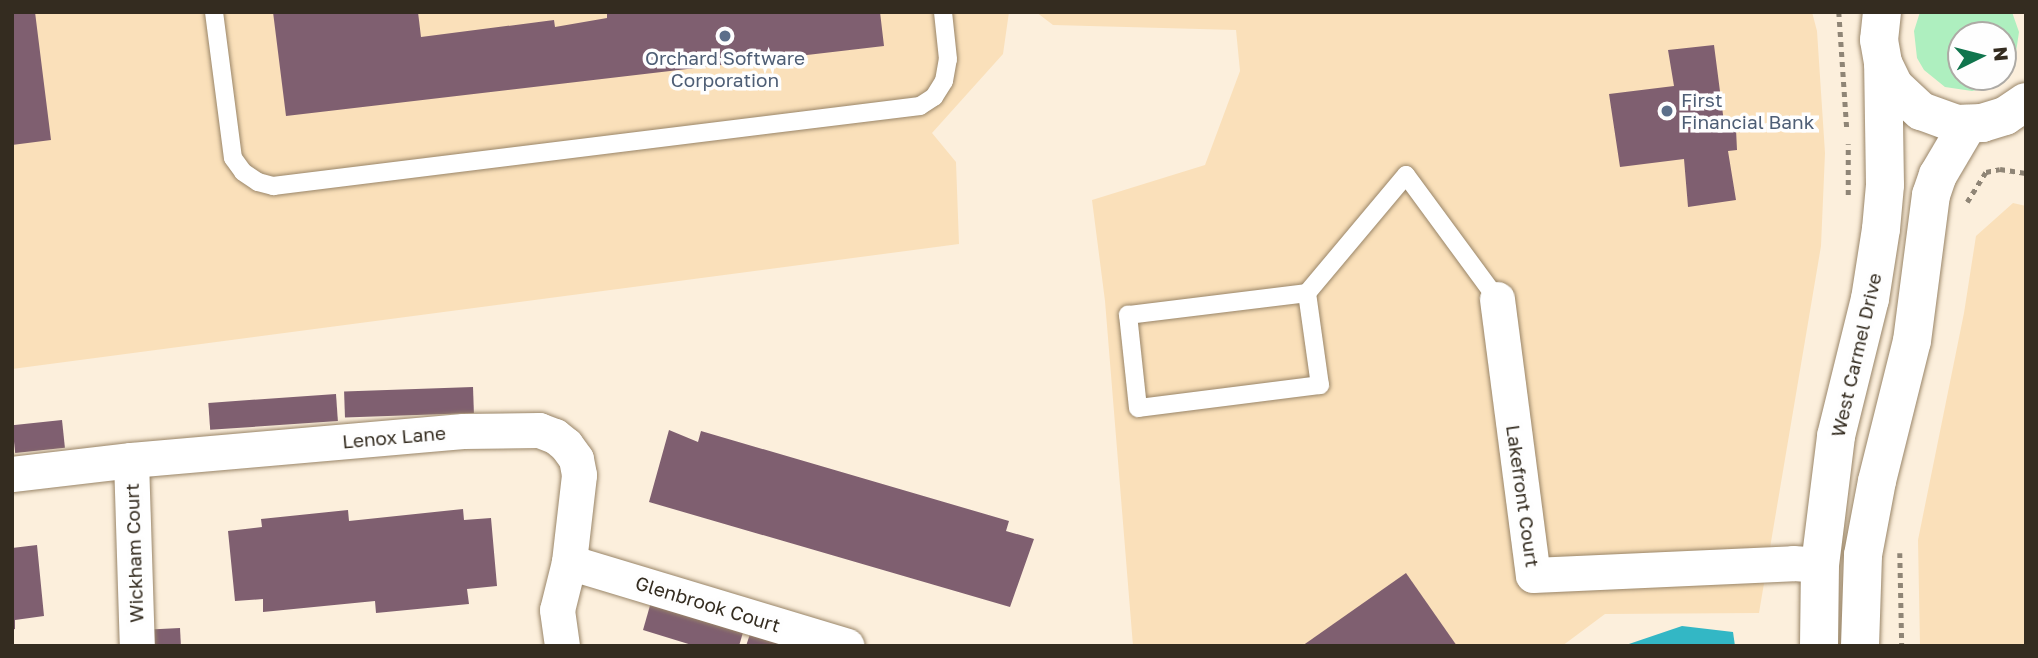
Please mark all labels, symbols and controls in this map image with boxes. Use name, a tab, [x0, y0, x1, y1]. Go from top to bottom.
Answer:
north arrow	[1947, 21, 2017, 91]
marker: Orchard Software Corporation	[717, 28, 733, 44]
text: N	[1989, 46, 2014, 62]
place label: Orchard Software Corporation	[645, 47, 805, 91]
place label: First Financial Bank	[1681, 89, 1814, 133]
marker: First Financial Bank	[1659, 103, 1675, 119]
street label: West Carmel Drive	[1826, 271, 1886, 439]
street label: Lenox Lane	[341, 421, 447, 453]
street label: Lakefront Court	[1502, 423, 1544, 569]
street label: Wickham Court	[120, 483, 148, 623]
street label: Glenbrook Court	[633, 571, 783, 637]

